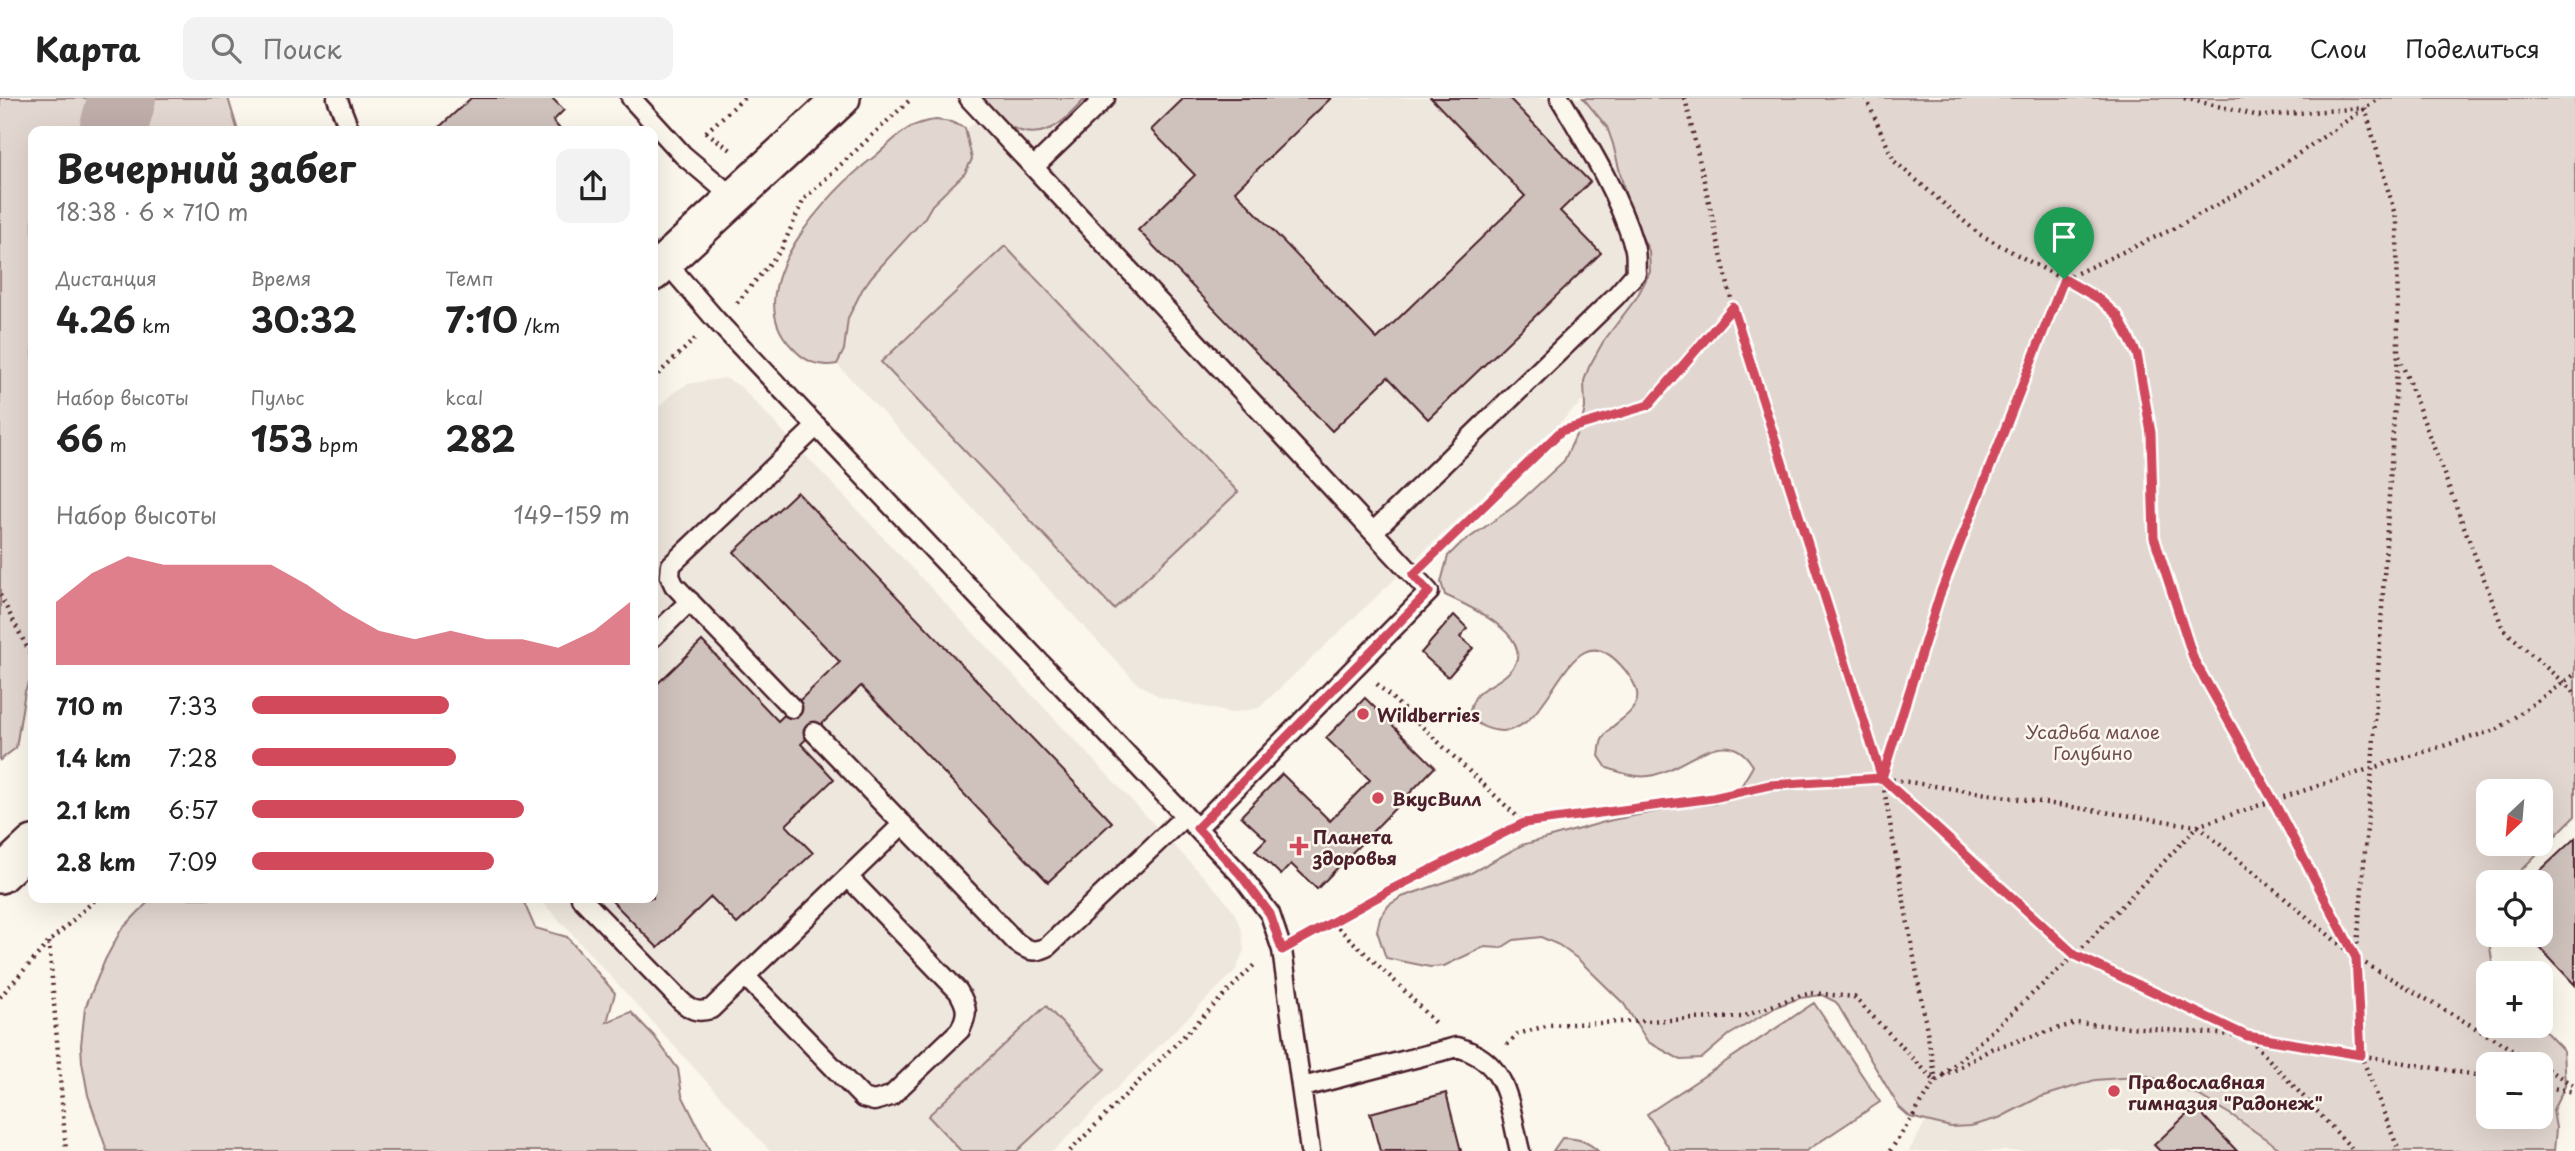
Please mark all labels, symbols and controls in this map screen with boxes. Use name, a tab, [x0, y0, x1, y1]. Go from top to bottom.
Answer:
search box	[183, 17, 673, 80]
text: Карта	[35, 23, 141, 73]
icon: search	[207, 29, 245, 67]
text: Поиск	[263, 29, 342, 68]
text: Карта	[2201, 30, 2272, 66]
text: Слои	[2310, 30, 2367, 66]
text: Поделиться	[2405, 30, 2540, 66]
text: Вечерний забег	[56, 139, 356, 196]
button: share	[556, 149, 630, 223]
text: 18:38 · 6 × 710 m	[56, 194, 248, 229]
pin	[2034, 207, 2094, 279]
icon: arrive	[2045, 218, 2083, 256]
text: Дистанция	[56, 264, 157, 292]
text: Время	[251, 264, 311, 292]
text: Темп	[445, 264, 493, 292]
text: 4.26	[56, 292, 136, 345]
text: 30:32	[251, 292, 357, 345]
text: 7:10	[445, 292, 518, 345]
text: km	[136, 311, 171, 339]
text: /km	[518, 311, 560, 339]
text: Набор высоты	[56, 383, 189, 411]
text: Пульс	[251, 383, 304, 411]
text: kcal	[445, 383, 483, 411]
text: 66	[56, 411, 103, 464]
text: 153	[251, 411, 313, 464]
text: 282	[445, 411, 516, 464]
text: m	[103, 430, 127, 458]
text: bpm	[313, 430, 358, 458]
text: Набор высоты	[56, 497, 217, 532]
text: 149–159 m	[513, 497, 630, 532]
text: 710 m	[56, 688, 123, 723]
text: 7:33	[168, 688, 218, 723]
place label: Wildberries	[1377, 701, 1480, 728]
marker: Wildberries	[1355, 706, 1371, 722]
park label: Усадьба малое Голубино	[2026, 718, 2160, 766]
text: 1.4 km	[56, 740, 131, 775]
text: 7:28	[168, 740, 218, 775]
north arrow	[2476, 779, 2553, 856]
map controls	[2476, 779, 2553, 1129]
place label: ВкусВилл	[1392, 785, 1481, 812]
marker: ВкусВилл	[1370, 790, 1386, 806]
text: 2.1 km	[56, 792, 131, 827]
text: 6:57	[168, 792, 218, 827]
place label: Планета здоровья	[1312, 823, 1397, 871]
marker: Планета здоровья	[1291, 838, 1307, 854]
text: 2.8 km	[56, 844, 136, 879]
text: 7:09	[168, 844, 218, 879]
button: locate	[2476, 870, 2553, 947]
button: +	[2476, 961, 2553, 1038]
button: −	[2476, 1052, 2553, 1129]
place label: Православная гимназия "Радонеж"	[2128, 1068, 2323, 1116]
marker: Православная гимназия "Радонеж"	[2106, 1083, 2122, 1099]

